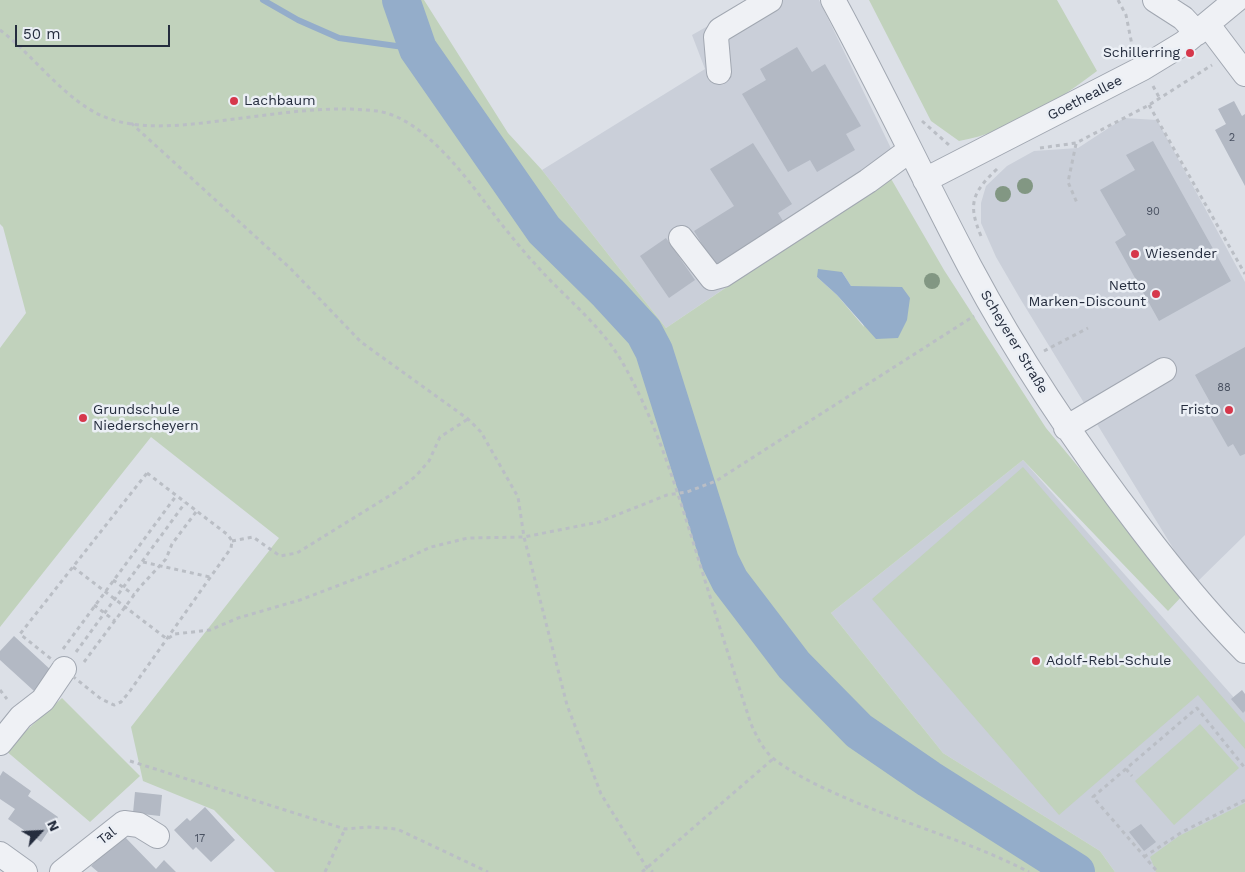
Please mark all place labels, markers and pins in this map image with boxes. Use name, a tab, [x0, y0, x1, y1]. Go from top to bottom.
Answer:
place label: Schillerring	[1103, 45, 1180, 61]
marker: Schillerring	[1184, 47, 1196, 59]
place label: Lachbaum	[244, 93, 315, 109]
marker: Lachbaum	[228, 95, 240, 107]
place label: Wiesender	[1145, 246, 1217, 262]
marker: Wiesender	[1129, 248, 1141, 260]
place label: Netto Marken-Discount	[1028, 278, 1146, 310]
marker: Netto Marken-Discount	[1150, 288, 1162, 300]
place label: Grundschule Niederscheyern	[93, 402, 199, 434]
place label: Fristo	[1180, 402, 1219, 418]
marker: Fristo	[1223, 404, 1235, 416]
marker: Grundschule Niederscheyern	[77, 412, 89, 424]
place label: Adolf-Rebl-Schule	[1046, 653, 1171, 669]
marker: Adolf-Rebl-Schule	[1030, 655, 1042, 667]

